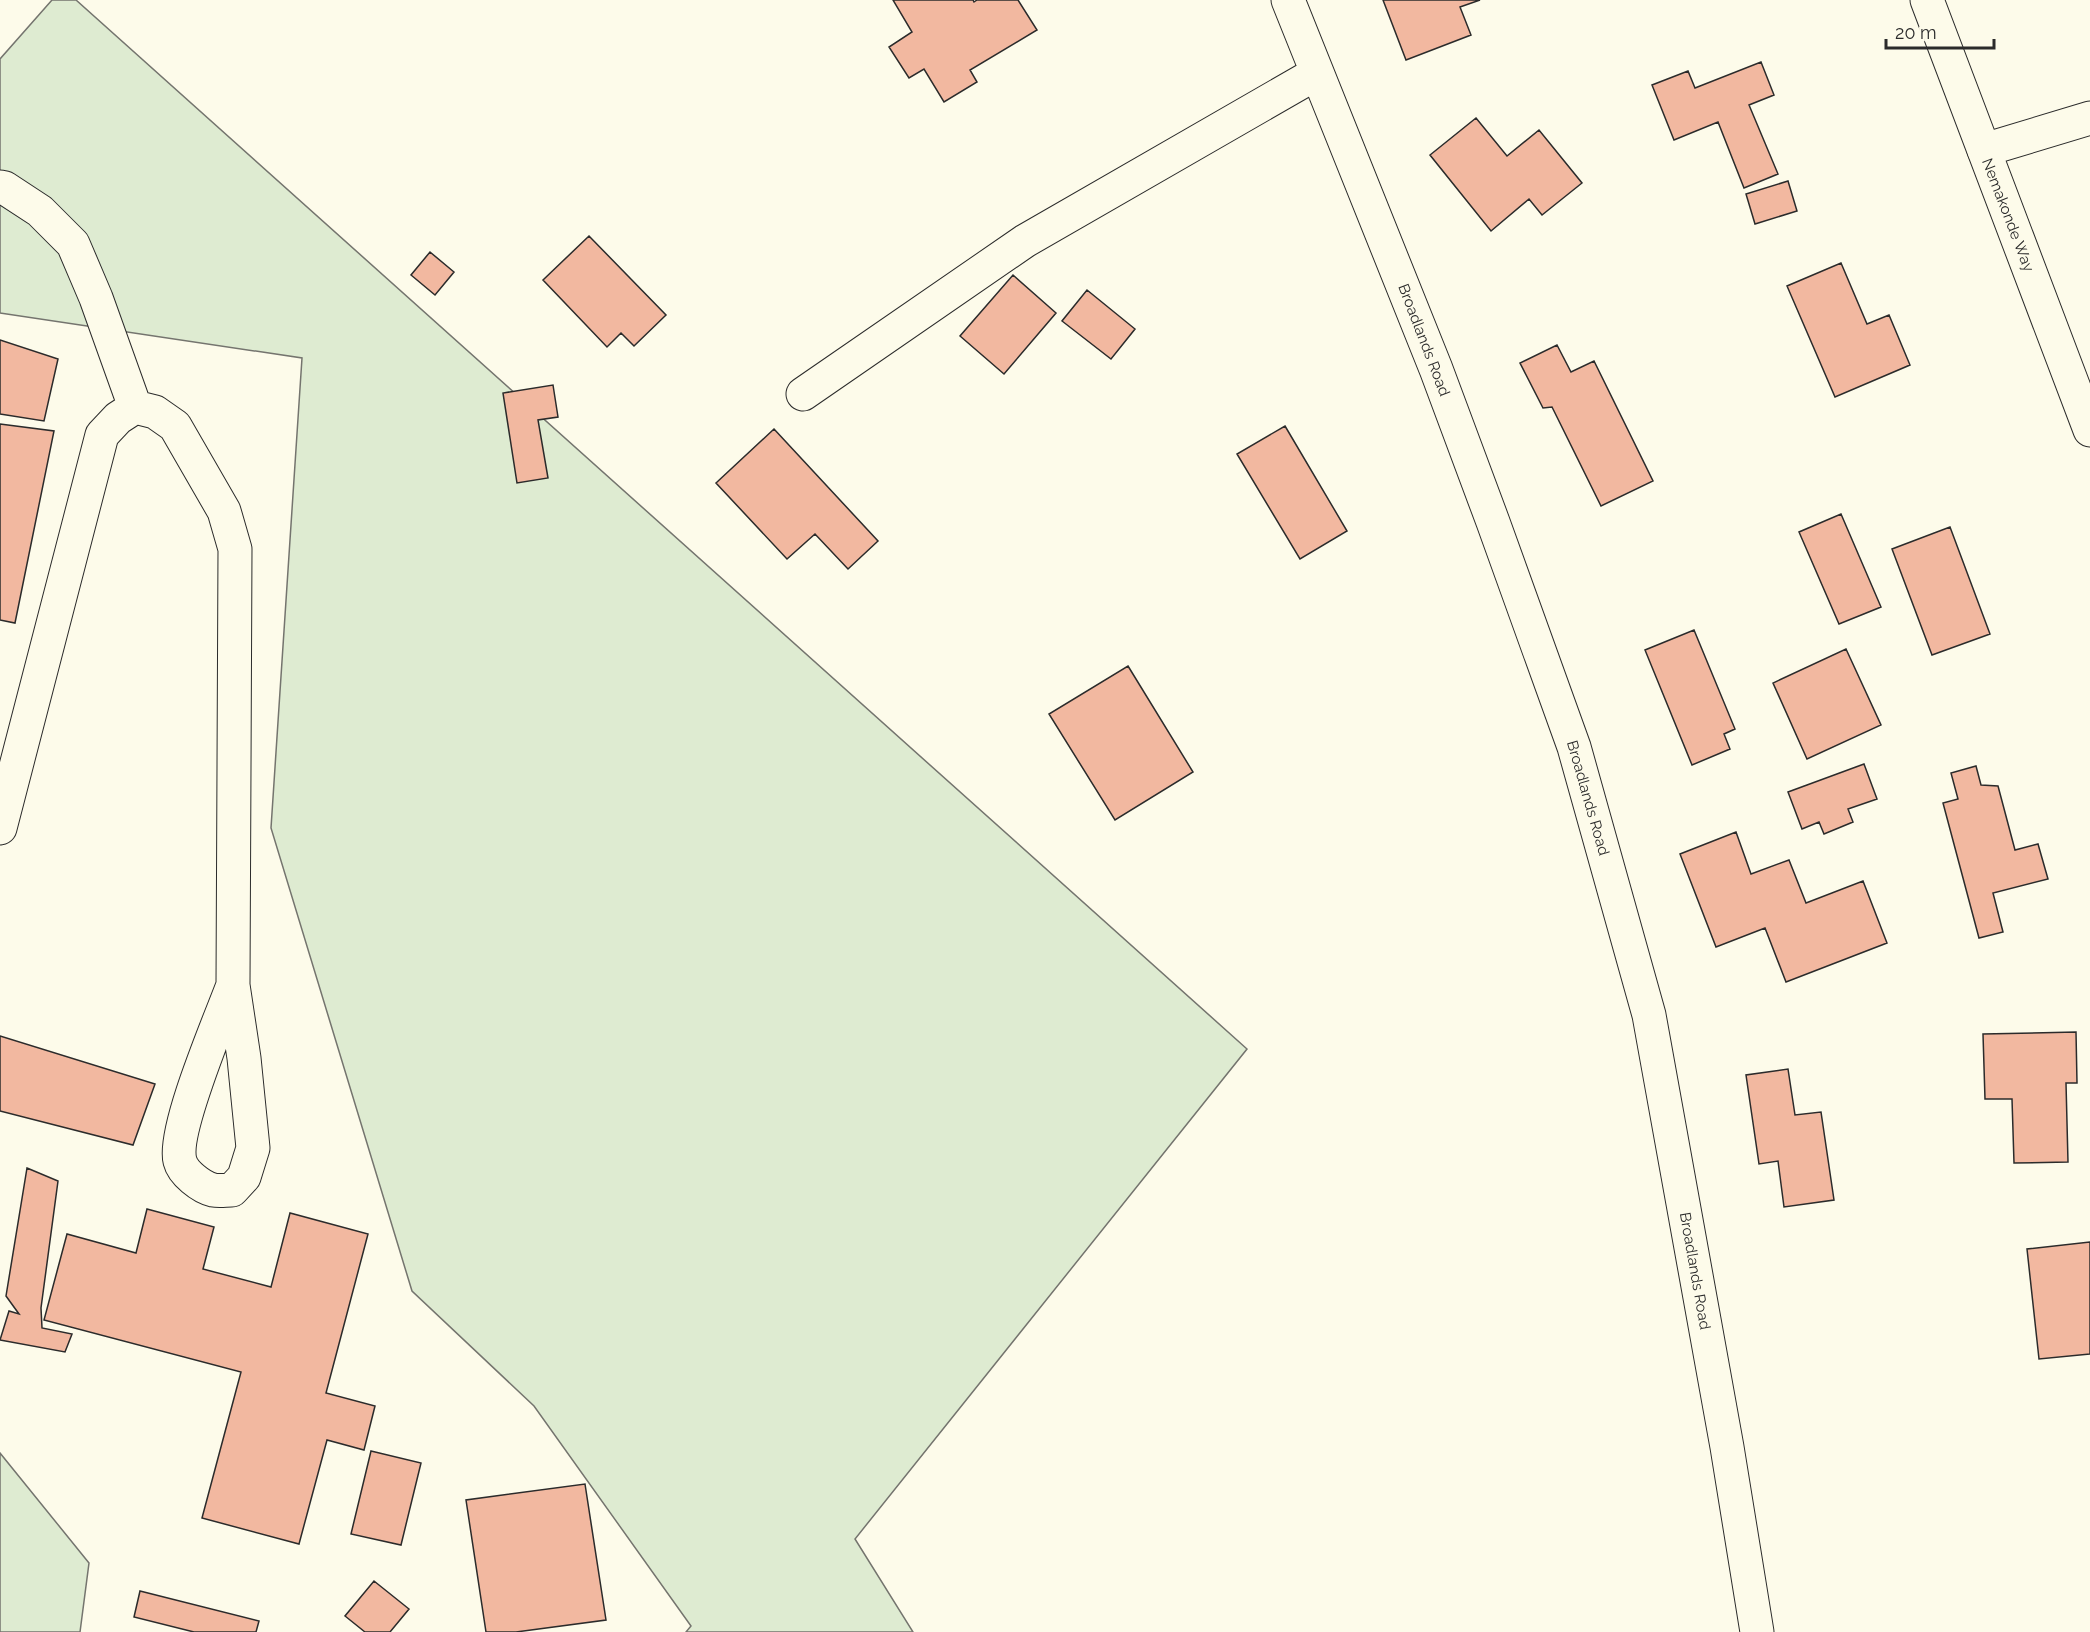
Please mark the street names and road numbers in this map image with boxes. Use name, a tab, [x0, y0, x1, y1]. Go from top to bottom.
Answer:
street label: Nemakonde Way	[1978, 156, 2038, 274]
street label: Broadlands Road	[1394, 281, 1454, 399]
street label: Broadlands Road	[1563, 738, 1613, 858]
street label: Broadlands Road	[1676, 1211, 1714, 1331]

